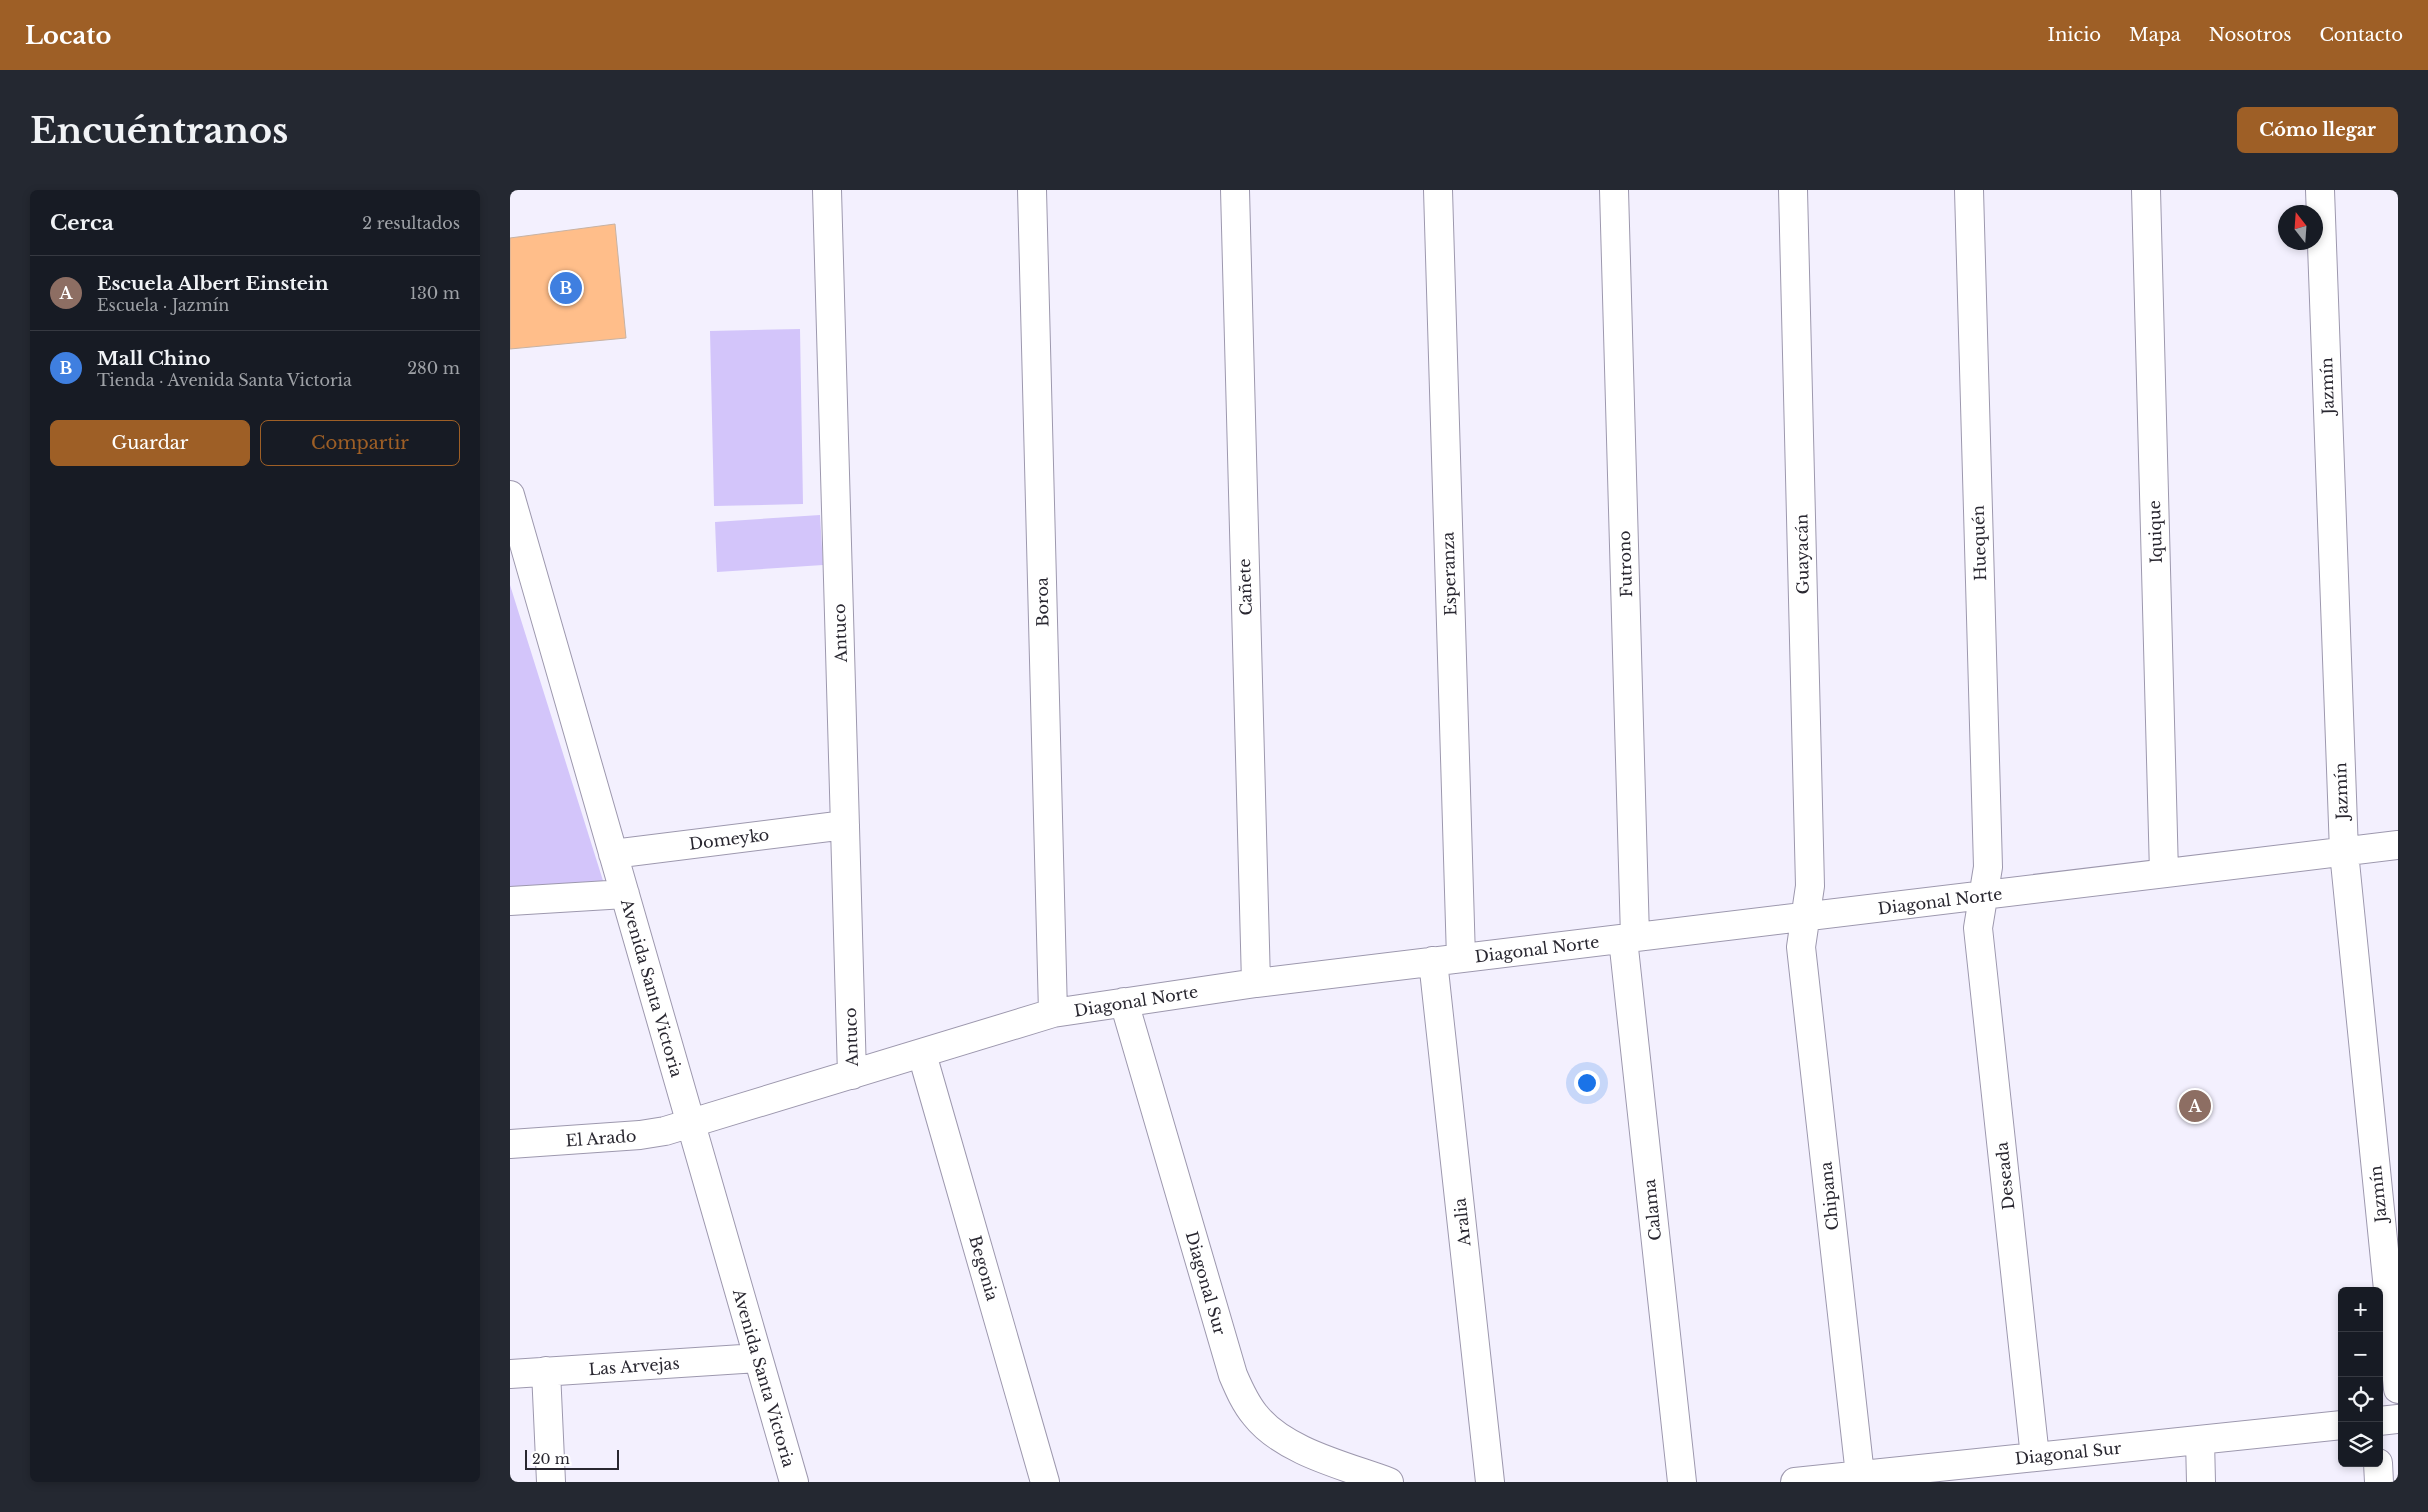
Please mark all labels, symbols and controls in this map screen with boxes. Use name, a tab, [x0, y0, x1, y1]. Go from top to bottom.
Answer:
text: Locato	[25, 21, 111, 50]
text: Inicio	[2047, 24, 2101, 46]
text: Mapa	[2129, 24, 2181, 46]
text: Nosotros	[2209, 24, 2291, 46]
text: Contacto	[2319, 24, 2403, 46]
button: Cómo llegar	[2237, 107, 2398, 153]
text: Encuéntranos	[30, 109, 288, 152]
north arrow	[2278, 205, 2323, 250]
text: Cerca	[50, 210, 114, 236]
text: 2 resultados	[362, 213, 460, 233]
pin: B	[550, 269, 582, 307]
text: Escuela Albert Einstein	[97, 272, 329, 295]
text: A	[60, 283, 72, 303]
text: 130 m	[410, 283, 460, 303]
text: Escuela · Jazmín	[97, 295, 229, 315]
text: Mall Chino	[97, 347, 211, 370]
street label: Jazmín	[2316, 357, 2338, 417]
text: B	[60, 358, 72, 378]
text: 280 m	[407, 358, 460, 378]
text: Tienda · Avenida Santa Victoria	[97, 370, 352, 390]
button: Guardar	[50, 420, 250, 466]
button: Compartir	[260, 420, 460, 466]
street label: Iquique	[2144, 500, 2166, 564]
street label: Huequén	[1968, 505, 1990, 581]
street label: Guayacán	[1791, 514, 1813, 594]
street label: Futrono	[1614, 530, 1636, 598]
street label: Esperanza	[1438, 531, 1460, 616]
street label: Cañete	[1234, 558, 1256, 616]
street label: Boroa	[1032, 577, 1052, 627]
street label: Antuco	[829, 603, 851, 664]
street label: Jazmín	[2330, 762, 2352, 822]
street label: Domeyko	[688, 824, 770, 854]
street label: Diagonal Norte	[1877, 883, 2003, 919]
street label: Avenida Santa Victoria	[617, 896, 687, 1079]
street label: Diagonal Norte	[1474, 931, 1600, 967]
street label: Diagonal Norte	[1073, 981, 1199, 1021]
street label: Antuco	[840, 1007, 862, 1068]
your location	[1574, 1070, 1600, 1096]
pin: A	[2179, 1087, 2211, 1125]
street label: El Arado	[565, 1126, 637, 1150]
street label: Deseada	[1991, 1141, 2019, 1211]
street label: Chipana	[1815, 1161, 1843, 1231]
street label: Jazmín	[2365, 1165, 2391, 1225]
street label: Calama	[1639, 1178, 1665, 1242]
street label: Aralia	[1450, 1197, 1475, 1248]
street label: Diagonal Sur	[1182, 1229, 1230, 1337]
street label: Begonia	[965, 1233, 1003, 1303]
street label: Avenida Santa Victoria	[729, 1286, 799, 1469]
map controls	[2338, 1287, 2383, 1467]
button: +	[2338, 1287, 2383, 1332]
button: −	[2338, 1332, 2383, 1377]
street label: Las Arvejas	[588, 1353, 680, 1379]
button: locate	[2338, 1377, 2383, 1422]
button: layers	[2338, 1422, 2383, 1467]
street label: Diagonal Sur	[2014, 1437, 2123, 1469]
scale bar	[525, 1447, 619, 1470]
text: 20 m	[532, 1450, 570, 1468]

